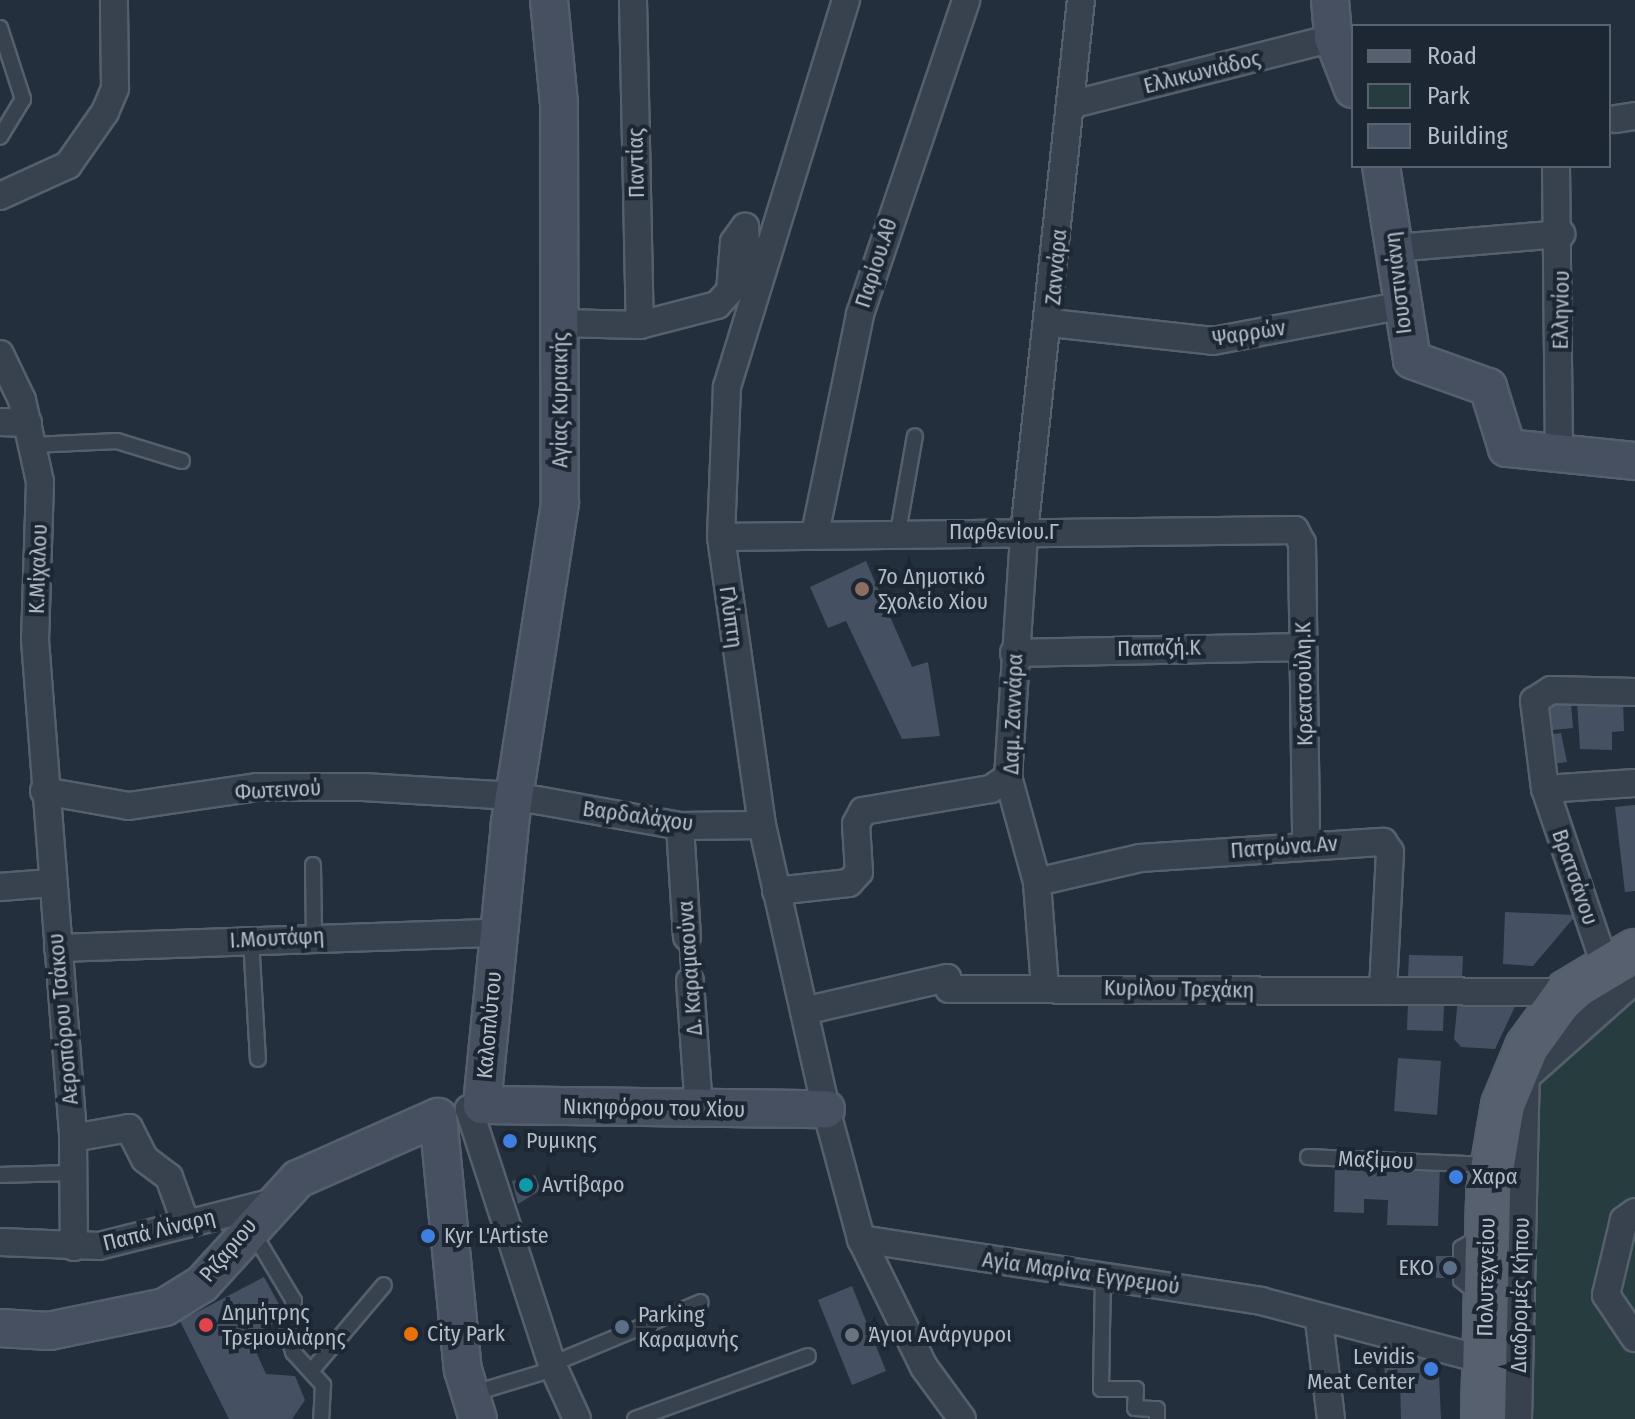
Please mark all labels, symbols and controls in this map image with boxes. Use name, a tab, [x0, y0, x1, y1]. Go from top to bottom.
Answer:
legend	[1351, 24, 1611, 168]
text: Road	[1427, 42, 1477, 70]
street label: Ελλικωνιάδος	[1141, 45, 1263, 99]
text: Park	[1427, 82, 1470, 110]
text: Building	[1427, 122, 1508, 150]
street label: Παντίας	[622, 128, 650, 198]
street label: Παρίου.Αθ	[849, 215, 903, 311]
street label: Ζαννάρα	[1040, 228, 1072, 306]
street label: Ιουστινιάνη	[1379, 230, 1417, 336]
street label: Ελληνίου	[1547, 270, 1575, 350]
street label: Ψαρρών	[1211, 314, 1287, 352]
street label: Αγίας Κυριακής	[547, 332, 573, 468]
street label: Παρθενίου.Γ	[949, 519, 1059, 545]
street label: Κ.Μίχαλου	[23, 523, 53, 615]
place label: 7ο Δημοτικό Σχολείο Χίου	[878, 563, 988, 614]
marker: 7ο Δημοτικό Σχολείο Χίου	[853, 580, 871, 598]
street label: Γλύπτη	[714, 584, 748, 650]
street label: Κρεατσούλη.Κ	[1290, 622, 1318, 746]
street label: Παπαζή.Κ	[1117, 634, 1201, 662]
street label: Δαμ. Ζαννάρα	[998, 653, 1028, 775]
street label: Φωτεινού	[234, 775, 322, 805]
street label: Βαρδαλάχου	[581, 795, 695, 837]
street label: Βρατσάνου	[1546, 826, 1604, 928]
street label: Πατρώνα.Αν	[1229, 830, 1339, 864]
street label: Δ. Καραμαούνα	[672, 900, 708, 1036]
street label: Ι.Μουτάφη	[229, 922, 325, 954]
street label: Αεροπόρου Τσάκου	[42, 932, 84, 1106]
street label: Καλοπλύτου	[471, 970, 507, 1080]
street label: Κυρίλου Τρεχάκη	[1104, 974, 1254, 1004]
street label: Νικηφόρου του Χίου	[563, 1093, 745, 1123]
place label: Ρυμικης	[526, 1128, 597, 1154]
marker: Ρυμικης	[501, 1132, 519, 1150]
street label: Μαξίμου	[1338, 1145, 1414, 1175]
place label: Χαρα	[1472, 1164, 1518, 1190]
marker: Χαρα	[1447, 1168, 1465, 1186]
place label: Αντίβαρο	[542, 1172, 625, 1198]
marker: Αντίβαρο	[517, 1176, 535, 1194]
street label: Παπά Λίναρη	[100, 1203, 218, 1257]
street label: Ριζαριου	[194, 1213, 262, 1287]
street label: Πολυτεχνείου	[1472, 1217, 1500, 1337]
street label: Διαδρομές Κήπου	[1505, 1217, 1535, 1373]
place label: Kyr L'Artiste	[444, 1223, 549, 1249]
marker: Kyr L'Artiste	[419, 1227, 437, 1245]
street label: Αγία Μαρίνα Εγγρεμού	[981, 1246, 1181, 1300]
place label: EKO	[1399, 1255, 1434, 1281]
marker: EKO	[1441, 1259, 1459, 1277]
place label: Δημήτρης Τρεμουλιάρης	[222, 1299, 346, 1350]
place label: Parking Καραμανής	[638, 1301, 739, 1352]
marker: Δημήτρης Τρεμουλιάρης	[197, 1316, 215, 1334]
marker: Parking Καραμανής	[613, 1318, 631, 1336]
place label: City Park	[427, 1321, 505, 1347]
place label: Άγιοι Ανάργυροι	[868, 1322, 1012, 1348]
marker: City Park	[402, 1325, 420, 1343]
marker: Άγιοι Ανάργυροι	[843, 1326, 861, 1344]
place label: Levidis Meat Center	[1307, 1343, 1415, 1394]
marker: Levidis Meat Center	[1422, 1360, 1440, 1378]

